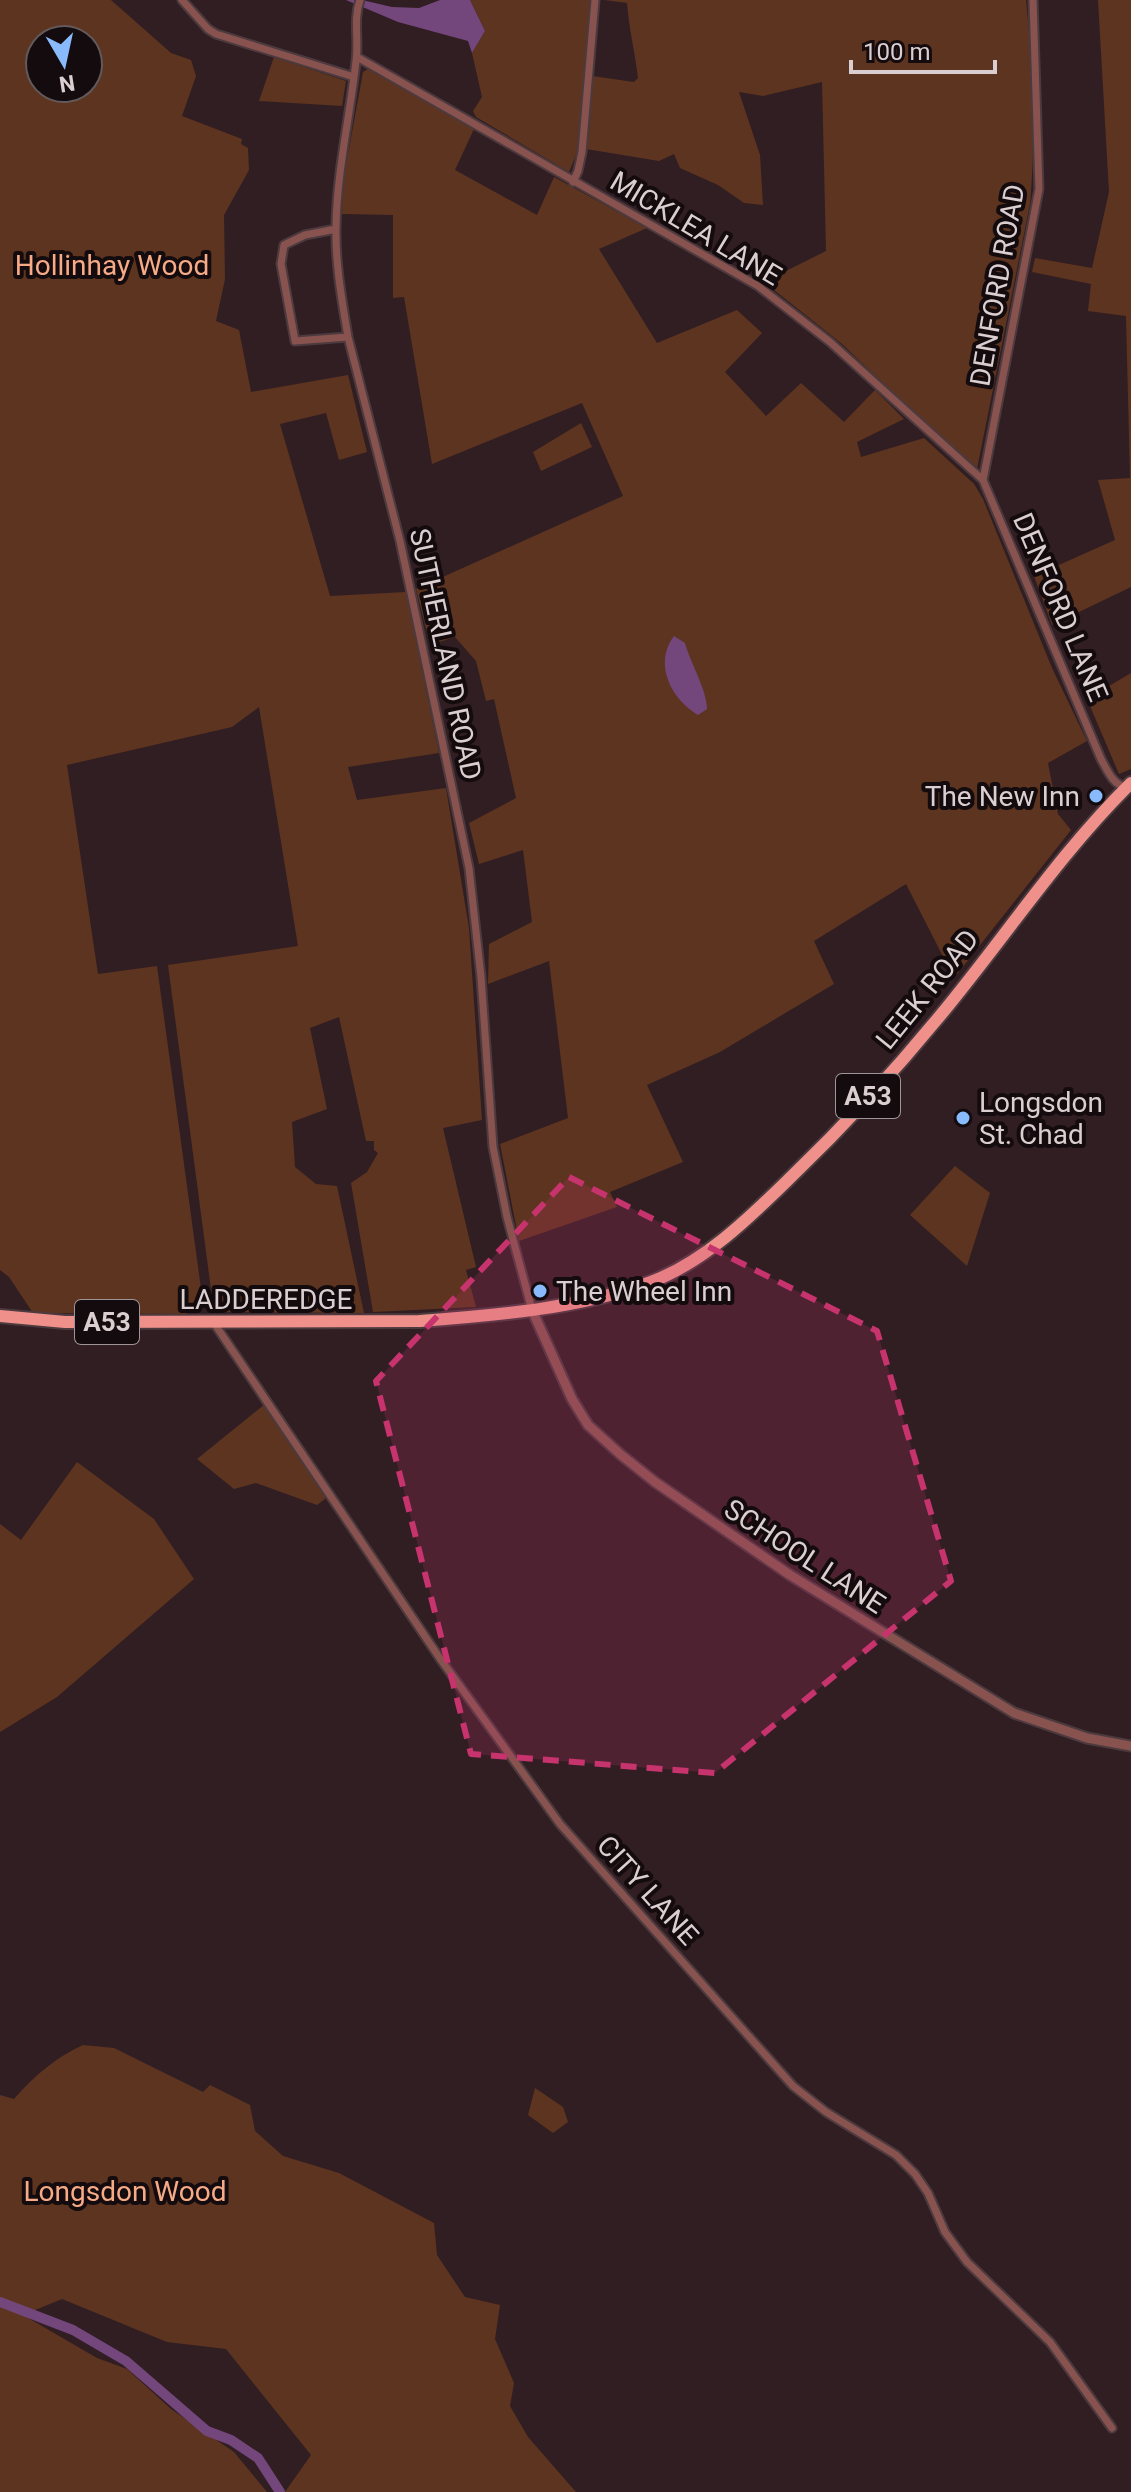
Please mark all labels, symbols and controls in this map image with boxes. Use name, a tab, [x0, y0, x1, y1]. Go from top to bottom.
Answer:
north arrow	[24, 24, 104, 104]
scale bar	[851, 24, 995, 74]
text: 100 m	[863, 38, 930, 66]
text: N	[57, 70, 77, 97]
street label: MICKLEA LANE	[604, 164, 787, 292]
street label: DENFORD ROAD	[963, 182, 1031, 389]
park label: Hollinhay Wood	[15, 249, 209, 282]
street label: DENFORD LANE	[1006, 508, 1115, 706]
street label: SUTHERLAND ROAD	[403, 525, 488, 783]
place label: The New Inn	[925, 780, 1080, 813]
marker: The New Inn	[1087, 787, 1105, 805]
street label: LEEK ROAD	[869, 923, 986, 1056]
road number: A53	[836, 1074, 900, 1118]
place label: Longsdon St. Chad	[979, 1086, 1103, 1151]
marker: Longsdon St. Chad	[954, 1109, 972, 1127]
place label: The Wheel Inn	[556, 1275, 732, 1308]
marker: The Wheel Inn	[531, 1282, 549, 1300]
street label: LADDEREDGE	[180, 1283, 352, 1316]
road number: A53	[75, 1300, 139, 1344]
street label: SCHOOL LANE	[718, 1492, 891, 1621]
street label: CITY LANE	[590, 1829, 705, 1952]
park label: Longsdon Wood	[24, 2175, 227, 2208]

